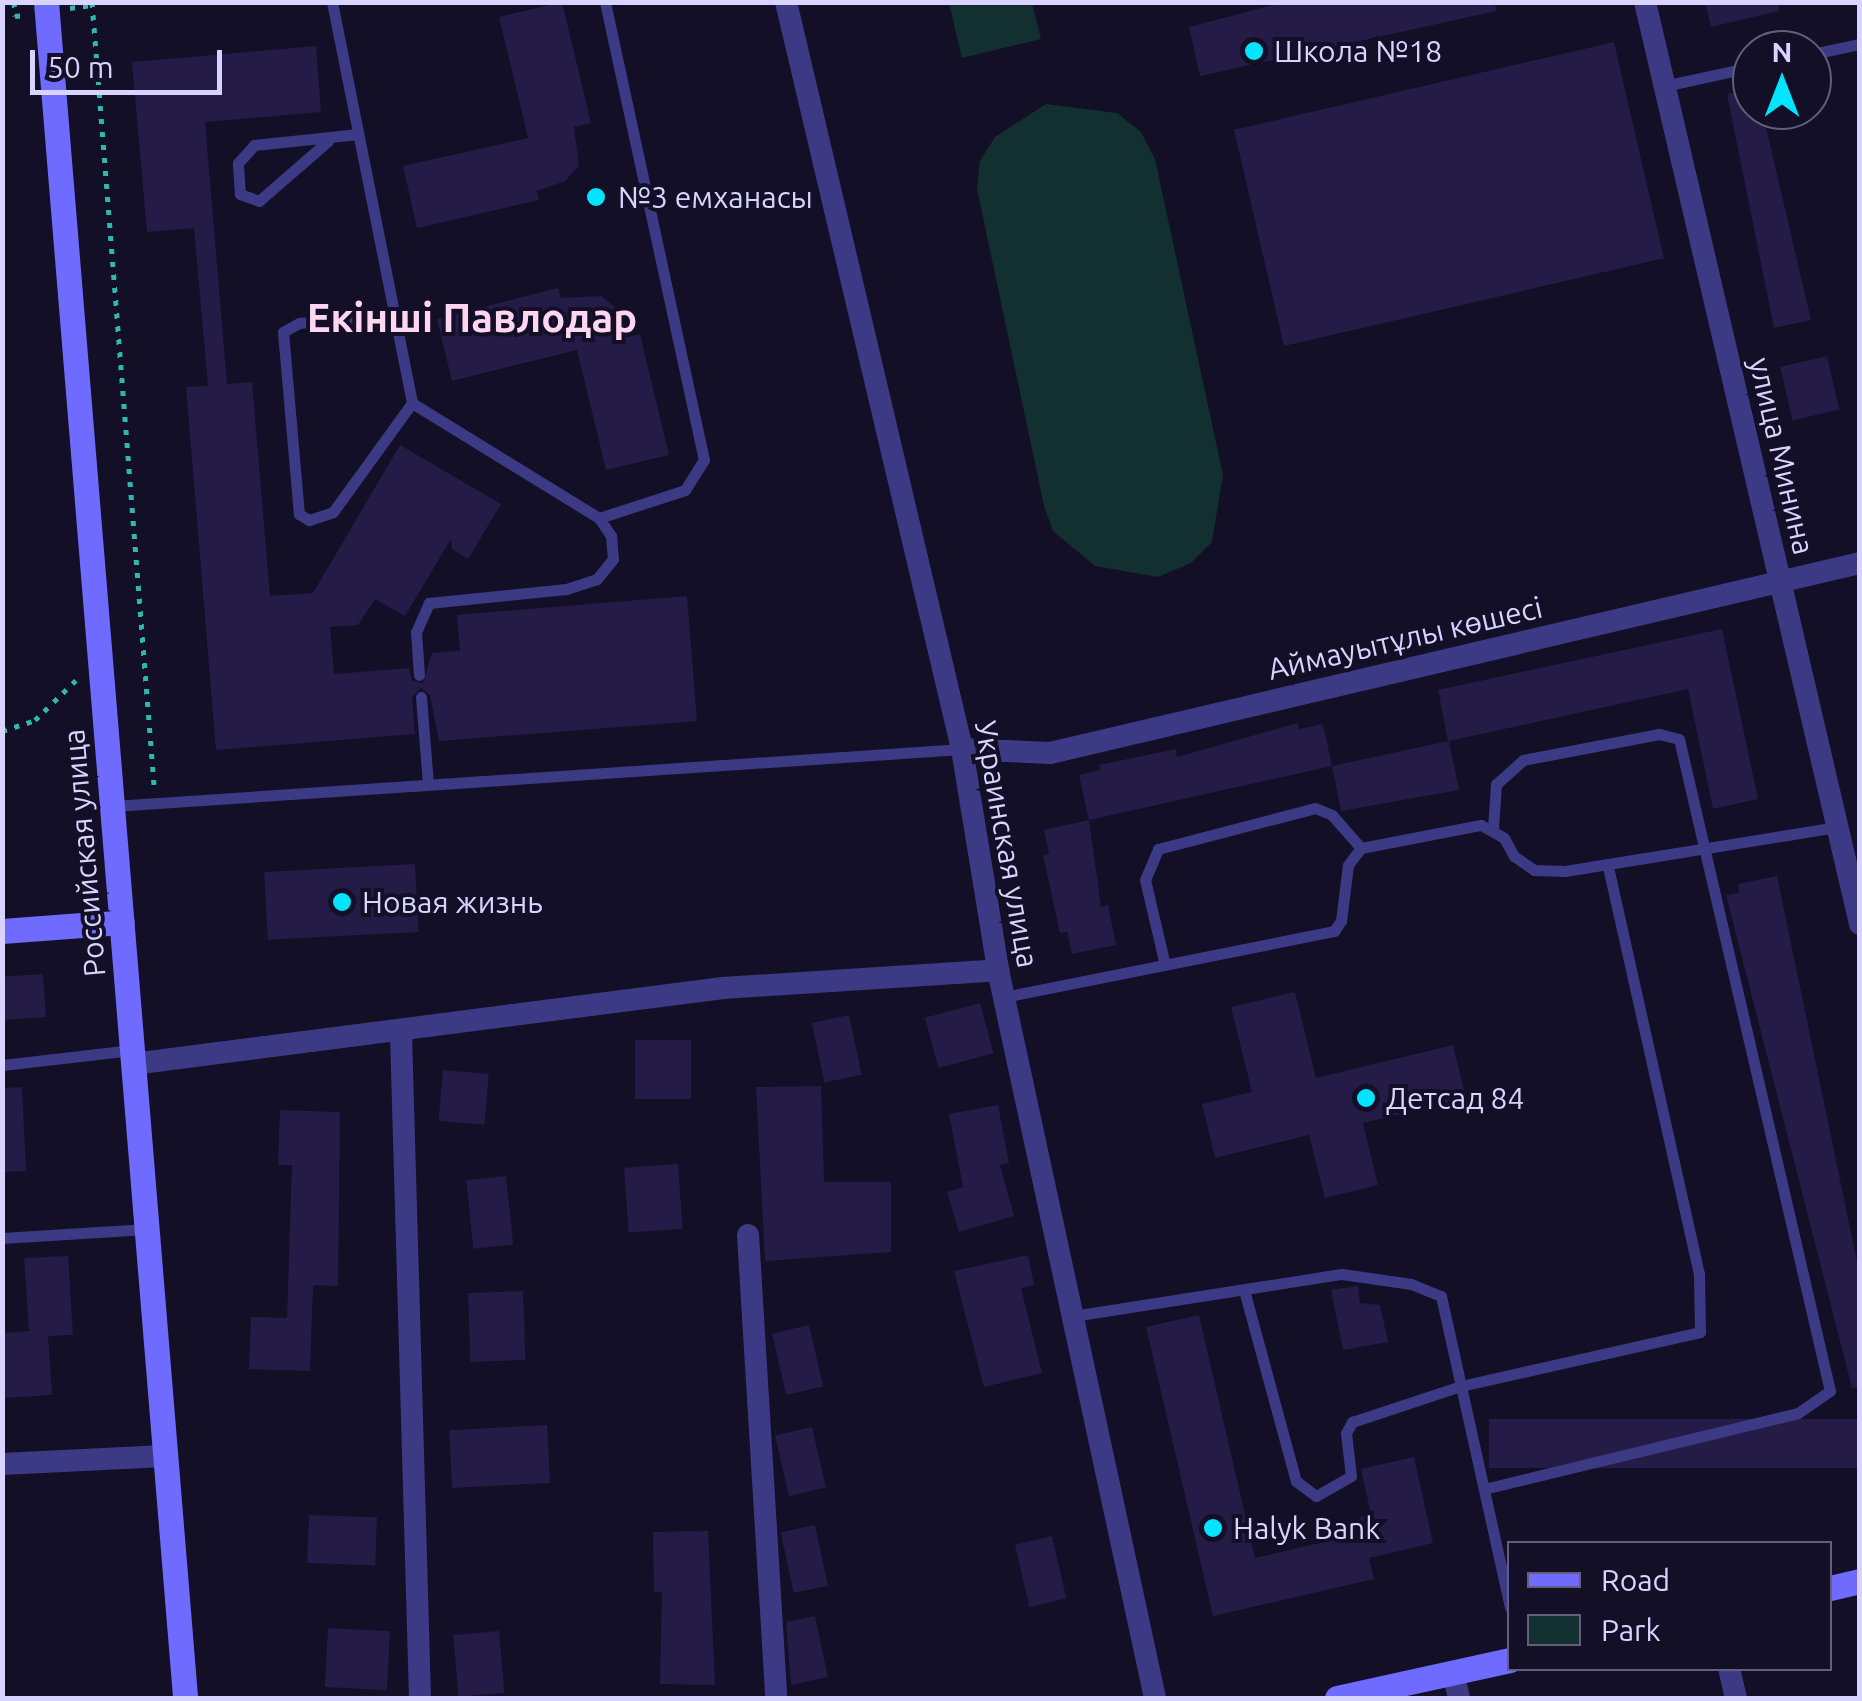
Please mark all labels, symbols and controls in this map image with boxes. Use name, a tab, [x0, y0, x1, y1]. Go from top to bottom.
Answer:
scale bar	[35, 30, 228, 92]
north arrow	[1732, 30, 1832, 130]
place label: Школа №18	[1274, 33, 1442, 69]
text: N	[1772, 36, 1792, 67]
marker: Школа №18	[1243, 40, 1265, 62]
text: 50 m	[47, 50, 114, 84]
place label: №3 емханасы	[618, 179, 813, 215]
marker: №3 емханасы	[583, 184, 609, 210]
district label: Екінші Павлодар	[307, 294, 637, 342]
street label: улица Минина	[1742, 354, 1822, 558]
street label: Аймауытұлы көшесі	[1264, 589, 1546, 687]
street label: Украинская улица	[968, 718, 1046, 970]
street label: Российская улица	[55, 728, 113, 978]
place label: Новая жизнь	[362, 884, 543, 920]
marker: Новая жизнь	[331, 891, 353, 913]
place label: Детсад 84	[1386, 1080, 1524, 1116]
marker: Детсад 84	[1355, 1087, 1377, 1109]
place label: Halyk Bank	[1233, 1510, 1380, 1546]
marker: Halyk Bank	[1202, 1517, 1224, 1539]
legend	[1507, 1541, 1832, 1671]
text: Road	[1601, 1563, 1670, 1597]
text: Park	[1601, 1613, 1661, 1647]

